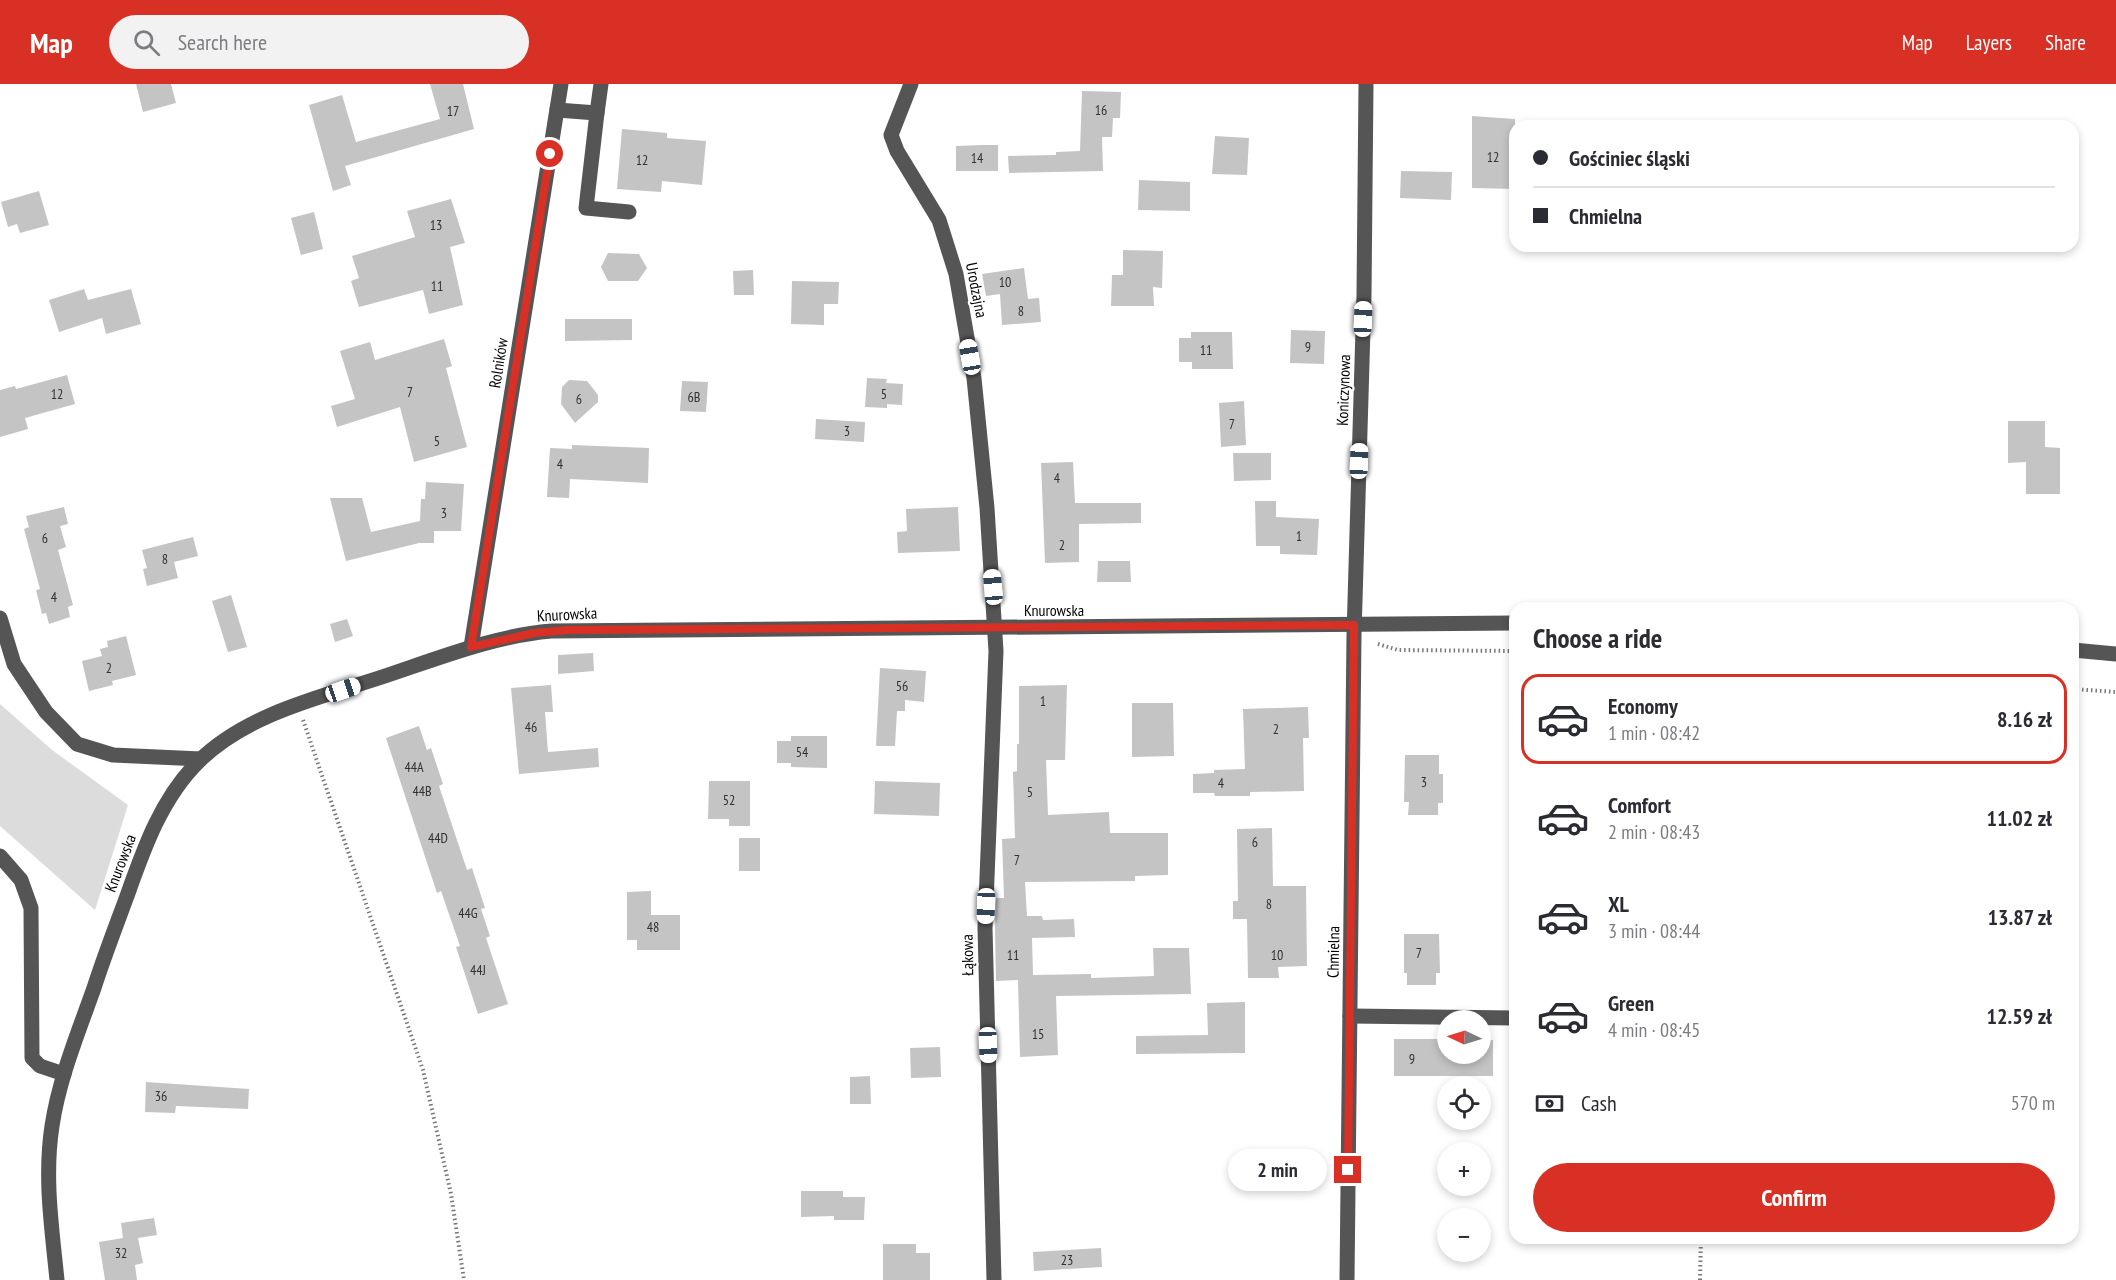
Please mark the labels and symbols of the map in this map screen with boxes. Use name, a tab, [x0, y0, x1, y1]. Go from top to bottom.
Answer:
house number: 16	[1095, 101, 1107, 119]
house number: 17	[447, 102, 459, 120]
route start	[536, 140, 563, 167]
house number: 12	[1487, 148, 1499, 166]
house number: 14	[971, 149, 984, 167]
house number: 12	[636, 151, 648, 169]
house number: 13	[430, 216, 442, 234]
street label: Urodzajna	[962, 261, 992, 319]
house number: 10	[999, 273, 1011, 291]
house number: 11	[431, 277, 443, 295]
car	[1353, 301, 1373, 337]
house number: 8	[1018, 302, 1024, 320]
street label: Rolników	[484, 336, 512, 389]
car	[958, 338, 982, 376]
house number: 9	[1305, 338, 1311, 356]
house number: 11	[1200, 341, 1212, 359]
street label: Koniczynowa	[1332, 354, 1354, 426]
house number: 7	[407, 383, 413, 401]
house number: 12	[51, 385, 63, 403]
house number: 5	[881, 385, 887, 403]
house number: 6B	[688, 388, 700, 406]
house number: 6	[576, 390, 582, 408]
house number: 7	[1229, 415, 1235, 433]
house number: 3	[844, 422, 850, 440]
house number: 5	[434, 432, 440, 450]
car	[1349, 443, 1369, 479]
house number: 4	[557, 455, 564, 473]
house number: 4	[1054, 469, 1061, 487]
house number: 3	[441, 504, 447, 522]
house number: 1	[1296, 527, 1302, 545]
house number: 6	[42, 529, 48, 547]
house number: 2	[1059, 536, 1065, 554]
house number: 8	[162, 550, 168, 568]
car	[982, 568, 1004, 606]
house number: 4	[51, 588, 58, 606]
street label: Knurowska	[1024, 600, 1084, 620]
street label: Knurowska	[536, 602, 598, 626]
house number: 2	[106, 659, 112, 677]
car	[323, 676, 363, 704]
house number: 56	[896, 677, 908, 695]
house number: 1	[1040, 692, 1046, 710]
house number: 46	[525, 718, 537, 736]
house number: 2	[1273, 720, 1279, 738]
house number: 54	[796, 743, 809, 761]
house number: 44A	[404, 758, 424, 776]
house number: 3	[1421, 773, 1427, 791]
house number: 4	[1218, 774, 1225, 792]
house number: 44B	[412, 782, 432, 800]
house number: 5	[1027, 783, 1033, 801]
house number: 52	[723, 791, 735, 809]
house number: 44D	[428, 829, 448, 847]
street label: Knurowska	[100, 831, 140, 895]
house number: 6	[1252, 833, 1258, 851]
house number: 7	[1014, 851, 1020, 869]
car	[976, 888, 996, 924]
house number: 8	[1266, 895, 1272, 913]
house number: 44G	[458, 904, 478, 922]
house number: 48	[647, 918, 659, 936]
street label: Chmielna	[1323, 926, 1343, 978]
street label: Łąkowa	[957, 934, 977, 976]
house number: 7	[1416, 944, 1422, 962]
house number: 11	[1007, 946, 1019, 964]
house number: 10	[1271, 946, 1283, 964]
house number: 44J	[470, 961, 486, 979]
north arrow	[1437, 1010, 1491, 1064]
house number: 15	[1032, 1025, 1044, 1043]
car	[978, 1027, 998, 1063]
house number: 9	[1409, 1050, 1415, 1068]
house number: 36	[155, 1087, 167, 1105]
callout: 2 min	[1228, 1149, 1327, 1191]
route end	[1334, 1156, 1361, 1183]
house number: 32	[115, 1244, 127, 1262]
house number: 23	[1061, 1251, 1073, 1269]

